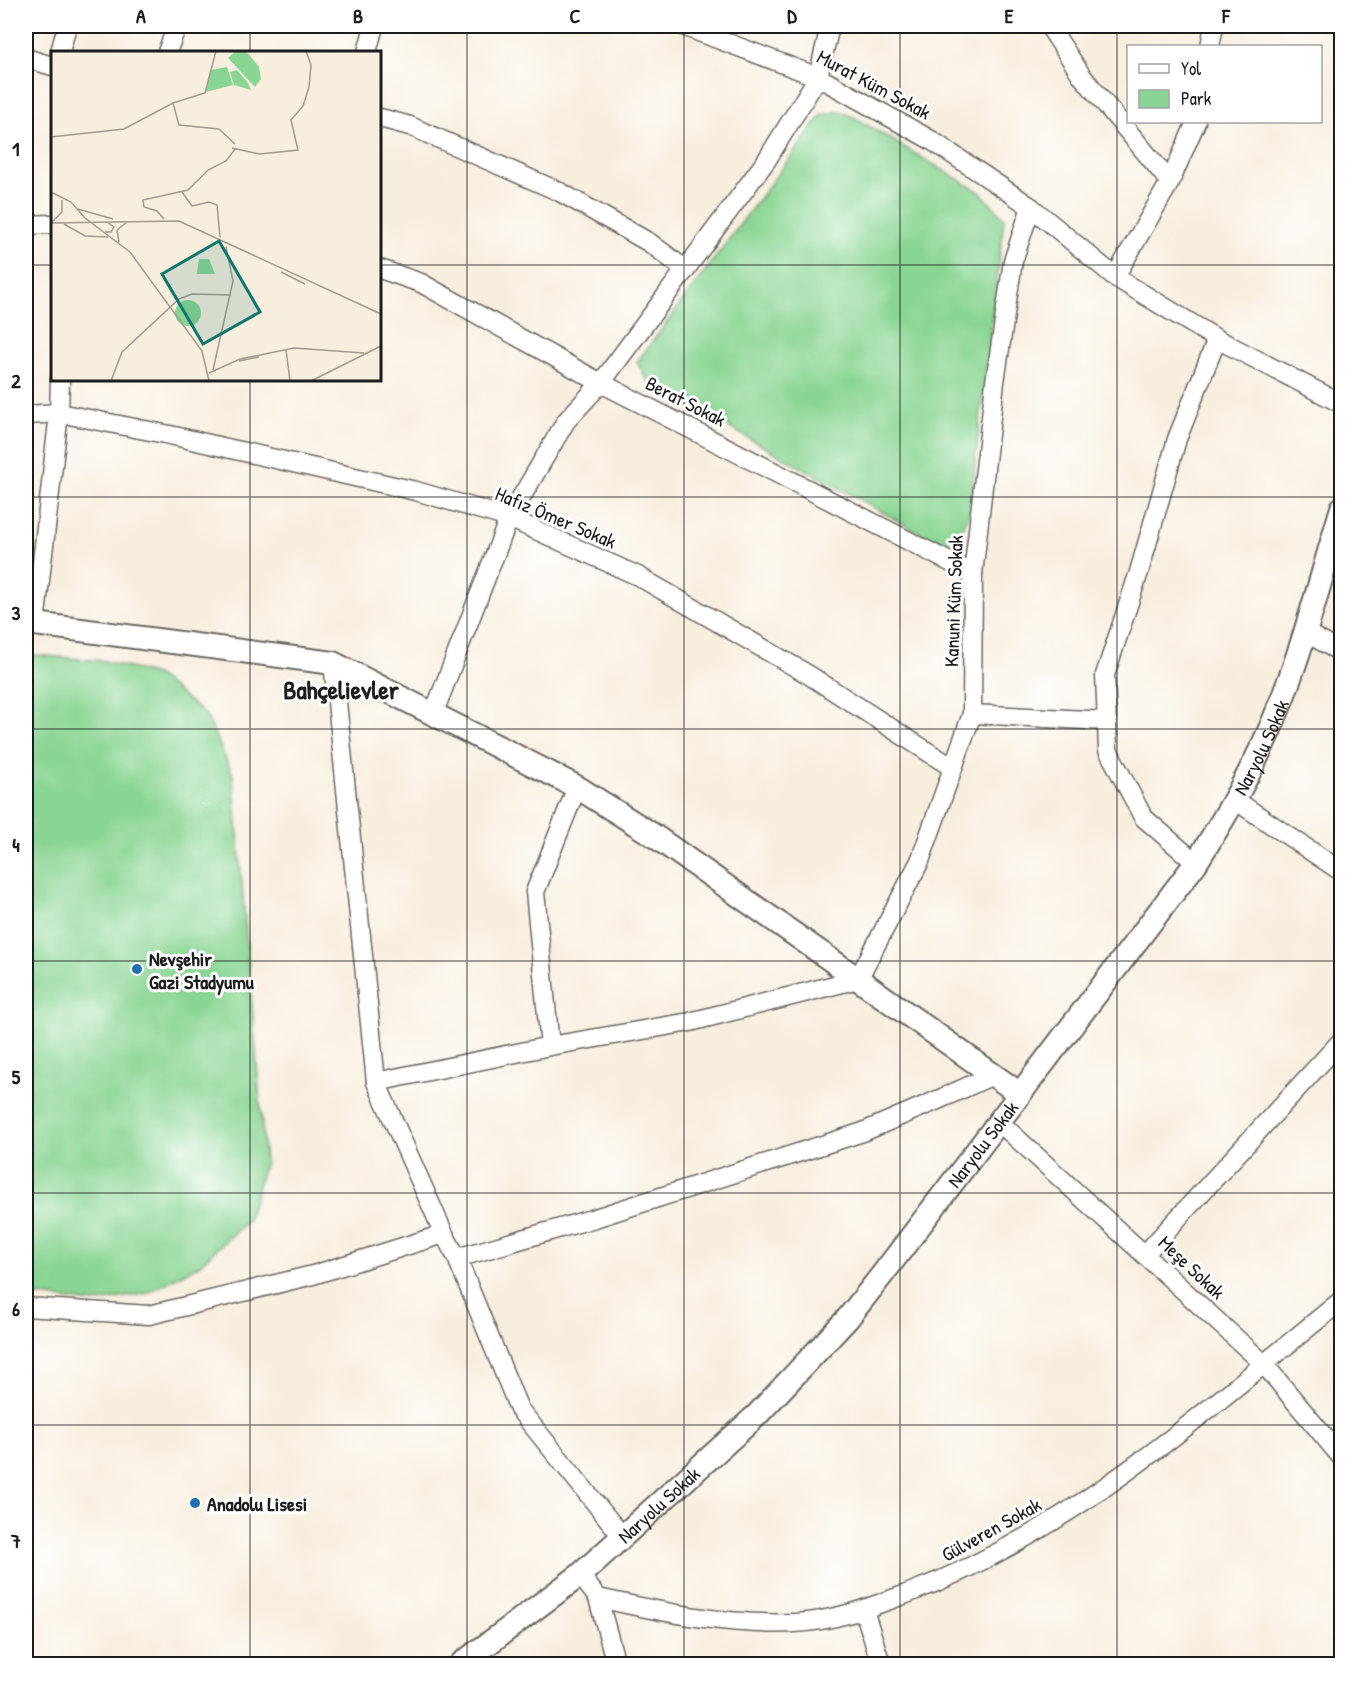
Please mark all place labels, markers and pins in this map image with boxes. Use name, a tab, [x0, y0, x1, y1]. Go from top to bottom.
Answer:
place label: Nevşehir Gazi Stadyumu	[149, 945, 255, 996]
marker: Nevşehir Gazi Stadyumu	[130, 962, 144, 976]
place label: Anadolu Lisesi	[207, 1490, 307, 1517]
marker: Anadolu Lisesi	[188, 1496, 202, 1510]

